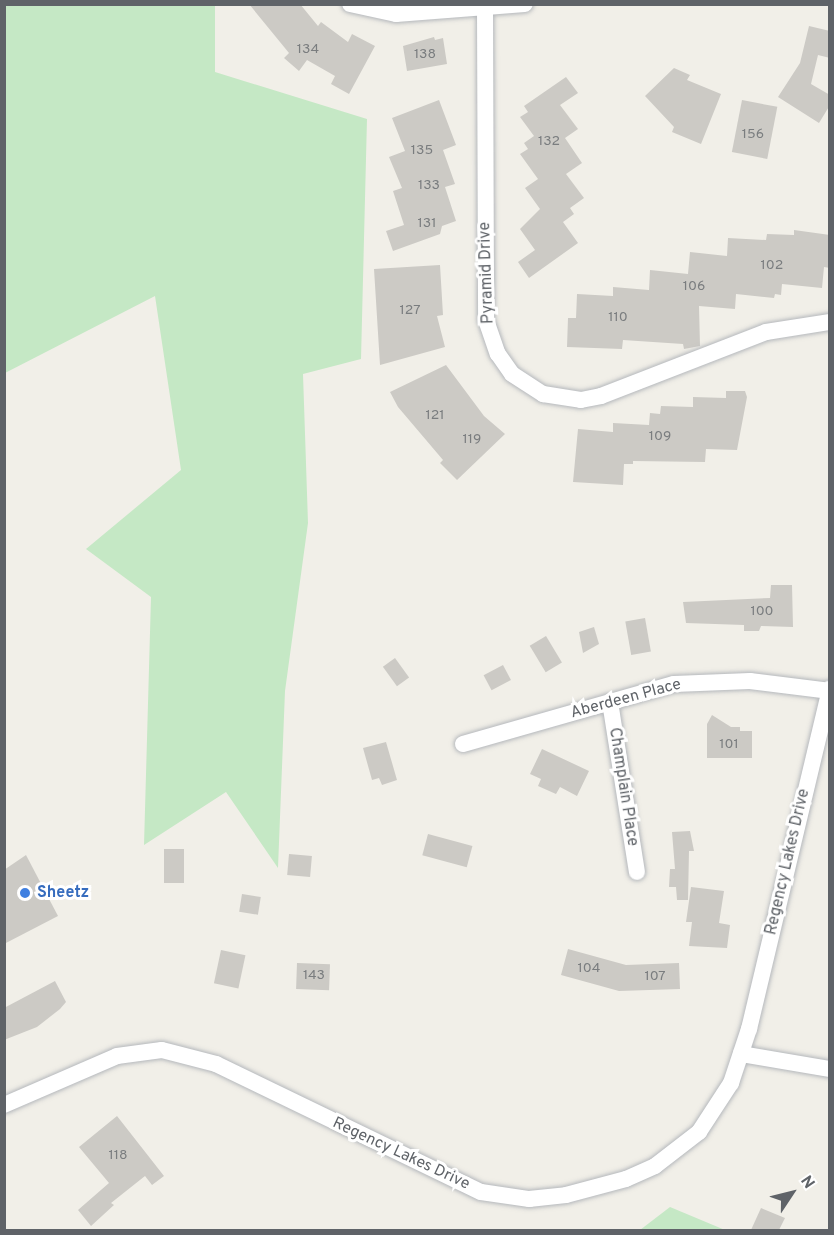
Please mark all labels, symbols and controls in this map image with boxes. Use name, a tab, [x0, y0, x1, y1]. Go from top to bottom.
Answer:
house number: 134	[297, 42, 319, 58]
house number: 138	[414, 47, 436, 63]
house number: 156	[742, 127, 764, 143]
house number: 132	[538, 134, 560, 150]
house number: 135	[411, 143, 433, 159]
house number: 133	[418, 178, 440, 194]
house number: 131	[418, 216, 436, 232]
street label: Pyramid Drive	[476, 222, 498, 324]
house number: 102	[761, 258, 783, 274]
house number: 106	[683, 279, 705, 295]
house number: 127	[400, 303, 420, 319]
house number: 110	[608, 310, 628, 326]
house number: 121	[425, 408, 445, 424]
house number: 109	[649, 429, 671, 445]
house number: 119	[463, 432, 481, 448]
house number: 100	[750, 604, 774, 620]
street label: Aberdeen Place	[569, 675, 683, 723]
street label: Champlain Place	[604, 726, 642, 848]
house number: 101	[719, 737, 739, 753]
street label: Regency Lakes Drive	[762, 787, 814, 937]
place label: Sheetz	[37, 883, 89, 903]
marker: Sheetz	[18, 886, 32, 900]
house number: 104	[578, 961, 600, 977]
house number: 143	[303, 968, 325, 984]
house number: 107	[644, 969, 666, 985]
street label: Regency Lakes Drive	[329, 1114, 473, 1194]
house number: 118	[109, 1148, 127, 1164]
north arrow	[762, 1163, 822, 1223]
text: N	[795, 1172, 818, 1193]

